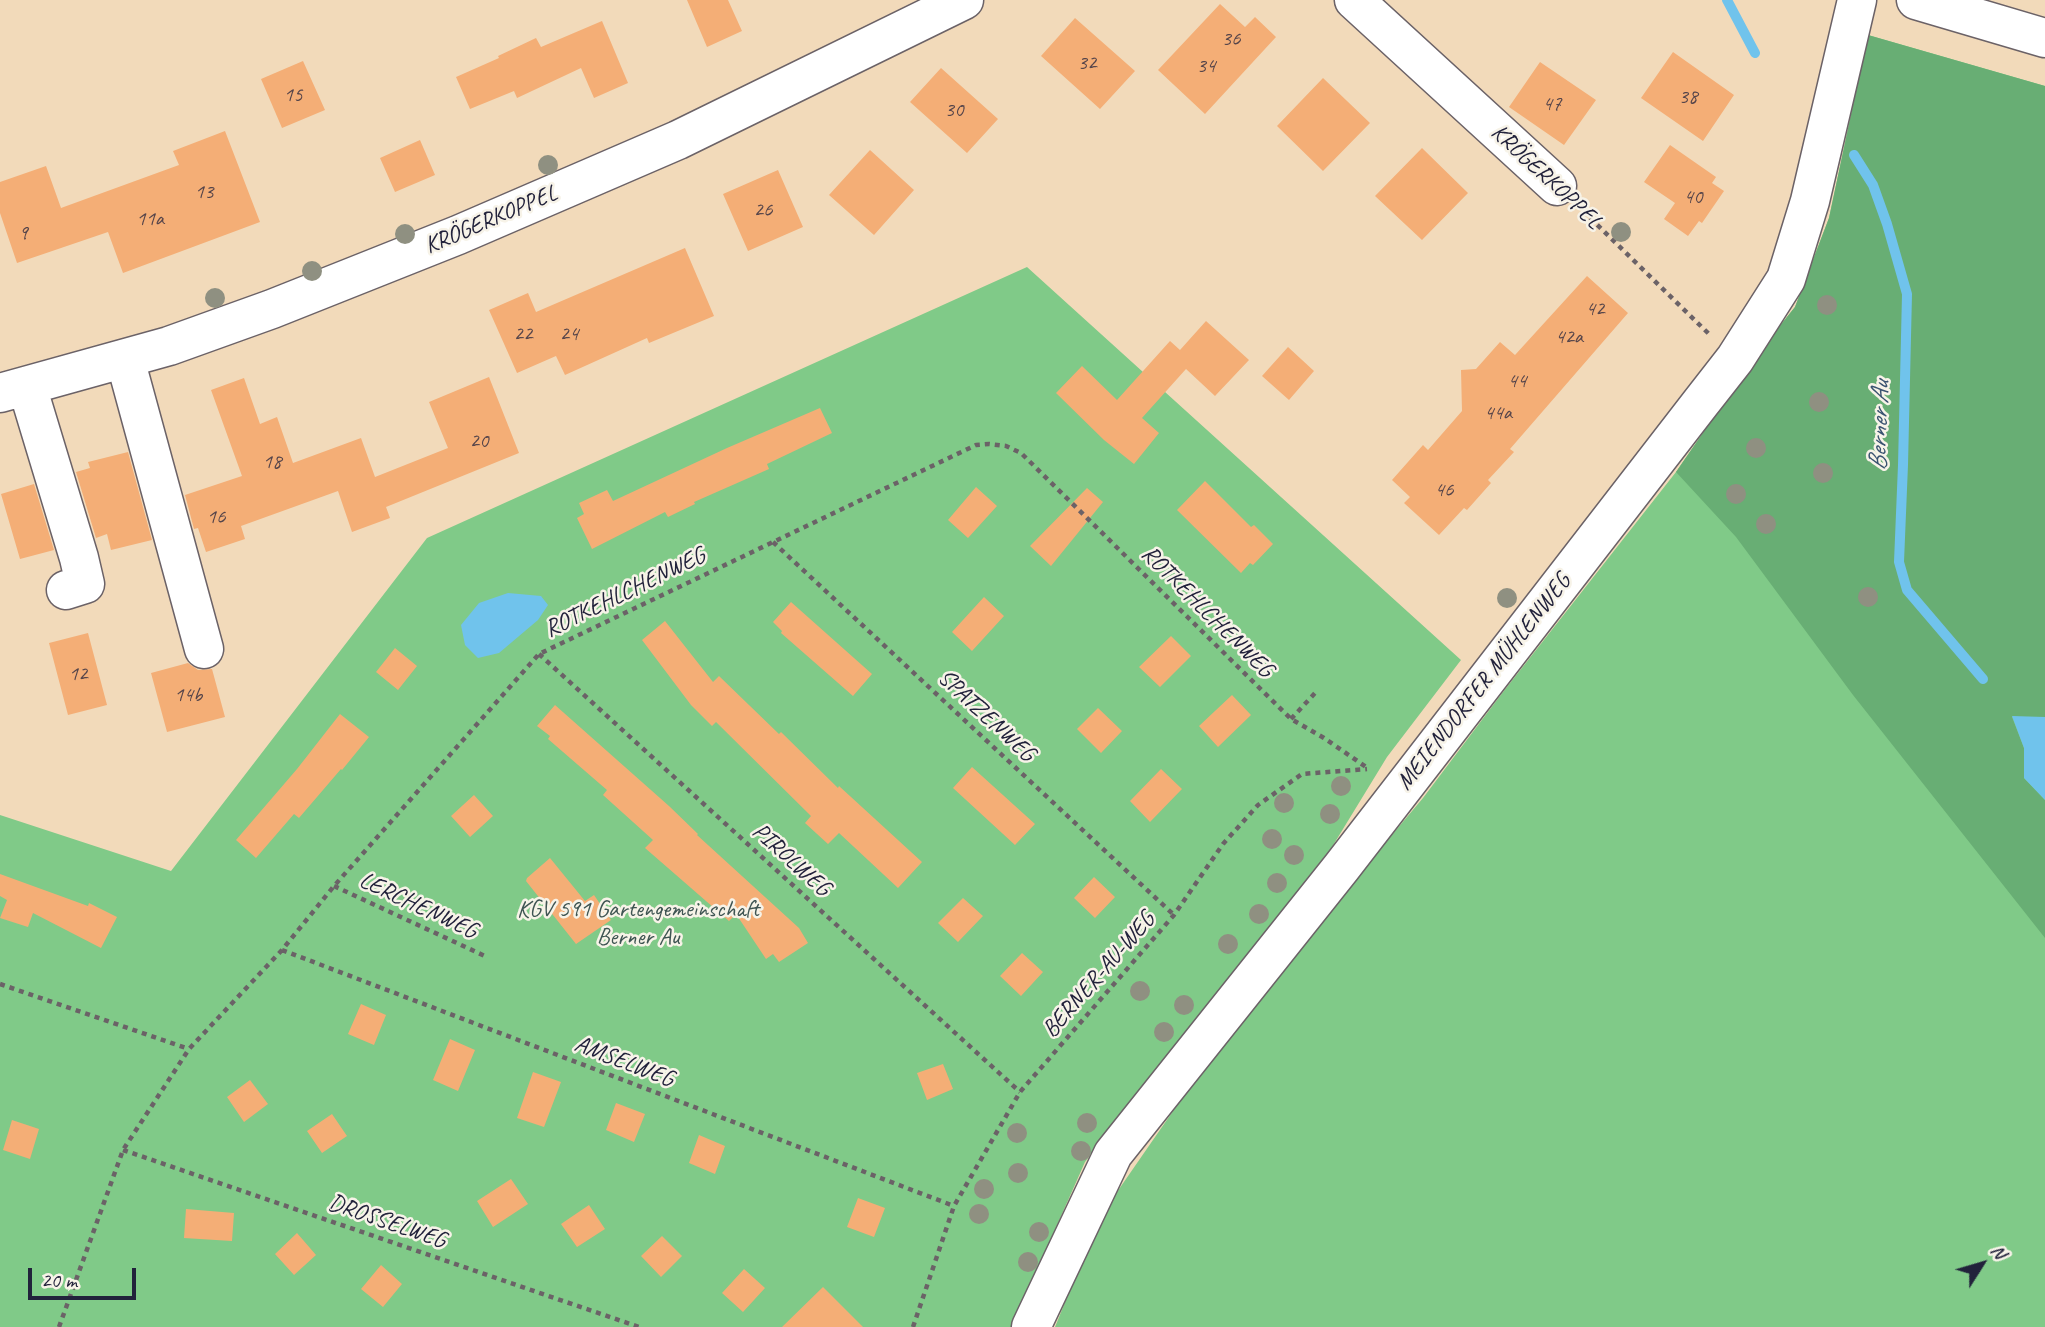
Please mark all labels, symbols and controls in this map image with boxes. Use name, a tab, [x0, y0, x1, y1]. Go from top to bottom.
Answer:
house number: 36	[1222, 26, 1240, 52]
house number: 32	[1078, 50, 1096, 76]
house number: 34	[1197, 53, 1215, 79]
house number: 15	[284, 82, 302, 108]
house number: 38	[1679, 84, 1697, 110]
house number: 47	[1543, 91, 1561, 117]
house number: 30	[945, 97, 963, 123]
street label: KRÖGERKOPPEL	[1485, 118, 1607, 236]
house number: 13	[195, 179, 213, 205]
street label: KRÖGERKOPPEL	[420, 179, 562, 261]
house number: 40	[1684, 184, 1702, 210]
house number: 26	[754, 197, 772, 223]
house number: 11a	[136, 206, 164, 232]
house number: 9	[18, 220, 28, 246]
house number: 42	[1586, 296, 1604, 322]
house number: 22	[514, 321, 532, 347]
house number: 24	[560, 321, 578, 347]
house number: 42a	[1555, 324, 1583, 350]
house number: 44	[1508, 368, 1526, 394]
water label: Berner Au	[1863, 381, 1897, 471]
house number: 44a	[1484, 400, 1512, 426]
house number: 20	[470, 428, 488, 454]
house number: 18	[263, 449, 281, 475]
house number: 46	[1435, 477, 1453, 503]
house number: 16	[207, 504, 225, 530]
street label: ROTKEHLCHENWEG	[1135, 540, 1279, 684]
street label: ROTKEHLCHENWEG	[540, 542, 710, 644]
street label: MEIENDORFER MÜHLENWEG	[1391, 568, 1577, 796]
house number: 12	[69, 661, 87, 687]
street label: SPATZENWEG	[931, 664, 1041, 768]
house number: 14b	[174, 682, 202, 708]
street label: PIROLWEG	[746, 817, 836, 903]
street label: LERCHENWEG	[355, 866, 481, 946]
park label: KGV 591 Gartengemeinschaft Berner Au	[517, 896, 759, 952]
street label: BERNER-AU-WEG	[1037, 906, 1161, 1044]
street label: AMSELWEG	[570, 1030, 678, 1094]
street label: DROSSELWEG	[325, 1189, 449, 1255]
north arrow	[1947, 1229, 2017, 1299]
text: N	[1986, 1239, 2012, 1263]
scale bar	[32, 1254, 140, 1298]
text: 20 m	[41, 1267, 77, 1293]

